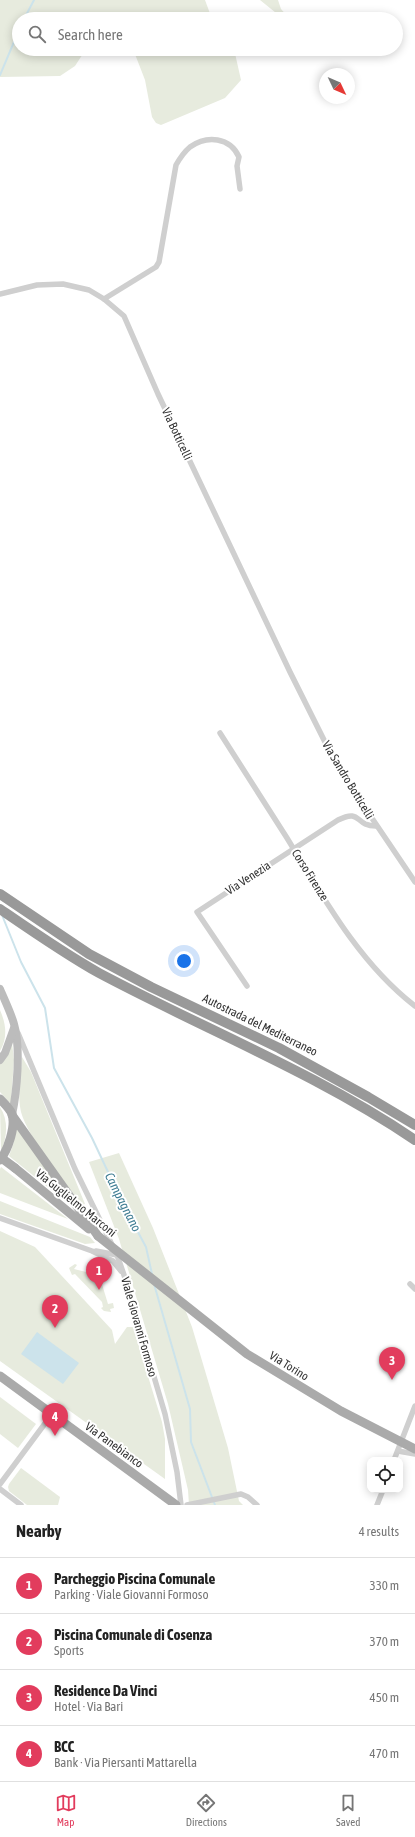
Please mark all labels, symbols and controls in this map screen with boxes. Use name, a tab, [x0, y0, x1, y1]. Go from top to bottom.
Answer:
search box	[12, 12, 403, 56]
icon: search	[26, 23, 48, 45]
text: Search here	[58, 26, 123, 43]
north arrow	[319, 68, 355, 104]
street label: Via Botticelli	[159, 406, 195, 462]
street label: Via Sandro Botticelli	[319, 738, 377, 822]
street label: Corso Firenze	[289, 847, 331, 903]
street label: Via Venezia	[223, 858, 273, 898]
your location	[174, 951, 194, 971]
street label: Autostrada del Mediterraneo	[200, 991, 320, 1059]
street label: Via Guglielmo Marconi	[33, 1166, 119, 1240]
water label: Campagnano	[102, 1170, 144, 1234]
pin: 1	[86, 1257, 112, 1290]
street label: Viale Giovanni Formoso	[118, 1275, 160, 1379]
pin: 2	[42, 1295, 68, 1328]
pin: 3	[379, 1347, 405, 1380]
street label: Via Torino	[267, 1348, 312, 1384]
pin: 4	[42, 1403, 68, 1436]
street label: Via Panebianco	[82, 1419, 146, 1471]
map controls	[367, 1457, 403, 1493]
button: locate	[367, 1457, 403, 1493]
text: Nearby	[16, 1521, 62, 1541]
text: 4 results	[359, 1524, 399, 1539]
text: Parcheggio Piscina Comunale	[54, 1570, 215, 1587]
text: 1	[26, 1578, 32, 1593]
text: 330 m	[370, 1578, 399, 1593]
text: Parking · Viale Giovanni Formoso	[54, 1587, 209, 1602]
text: Piscina Comunale di Cosenza	[54, 1626, 212, 1643]
text: 2	[26, 1634, 32, 1649]
text: 370 m	[370, 1634, 399, 1649]
text: Sports	[54, 1643, 84, 1658]
text: Residence Da Vinci	[54, 1682, 157, 1699]
text: 3	[26, 1690, 32, 1705]
text: 450 m	[370, 1690, 399, 1705]
text: Hotel · Via Bari	[54, 1699, 123, 1714]
text: BCC	[54, 1738, 74, 1755]
text: 4	[26, 1746, 32, 1761]
text: 470 m	[370, 1746, 399, 1761]
text: Bank · Via Piersanti Mattarella	[54, 1755, 197, 1770]
tab: Map	[55, 1792, 77, 1828]
tab: Directions	[186, 1792, 227, 1828]
tab: Saved	[336, 1792, 360, 1828]

